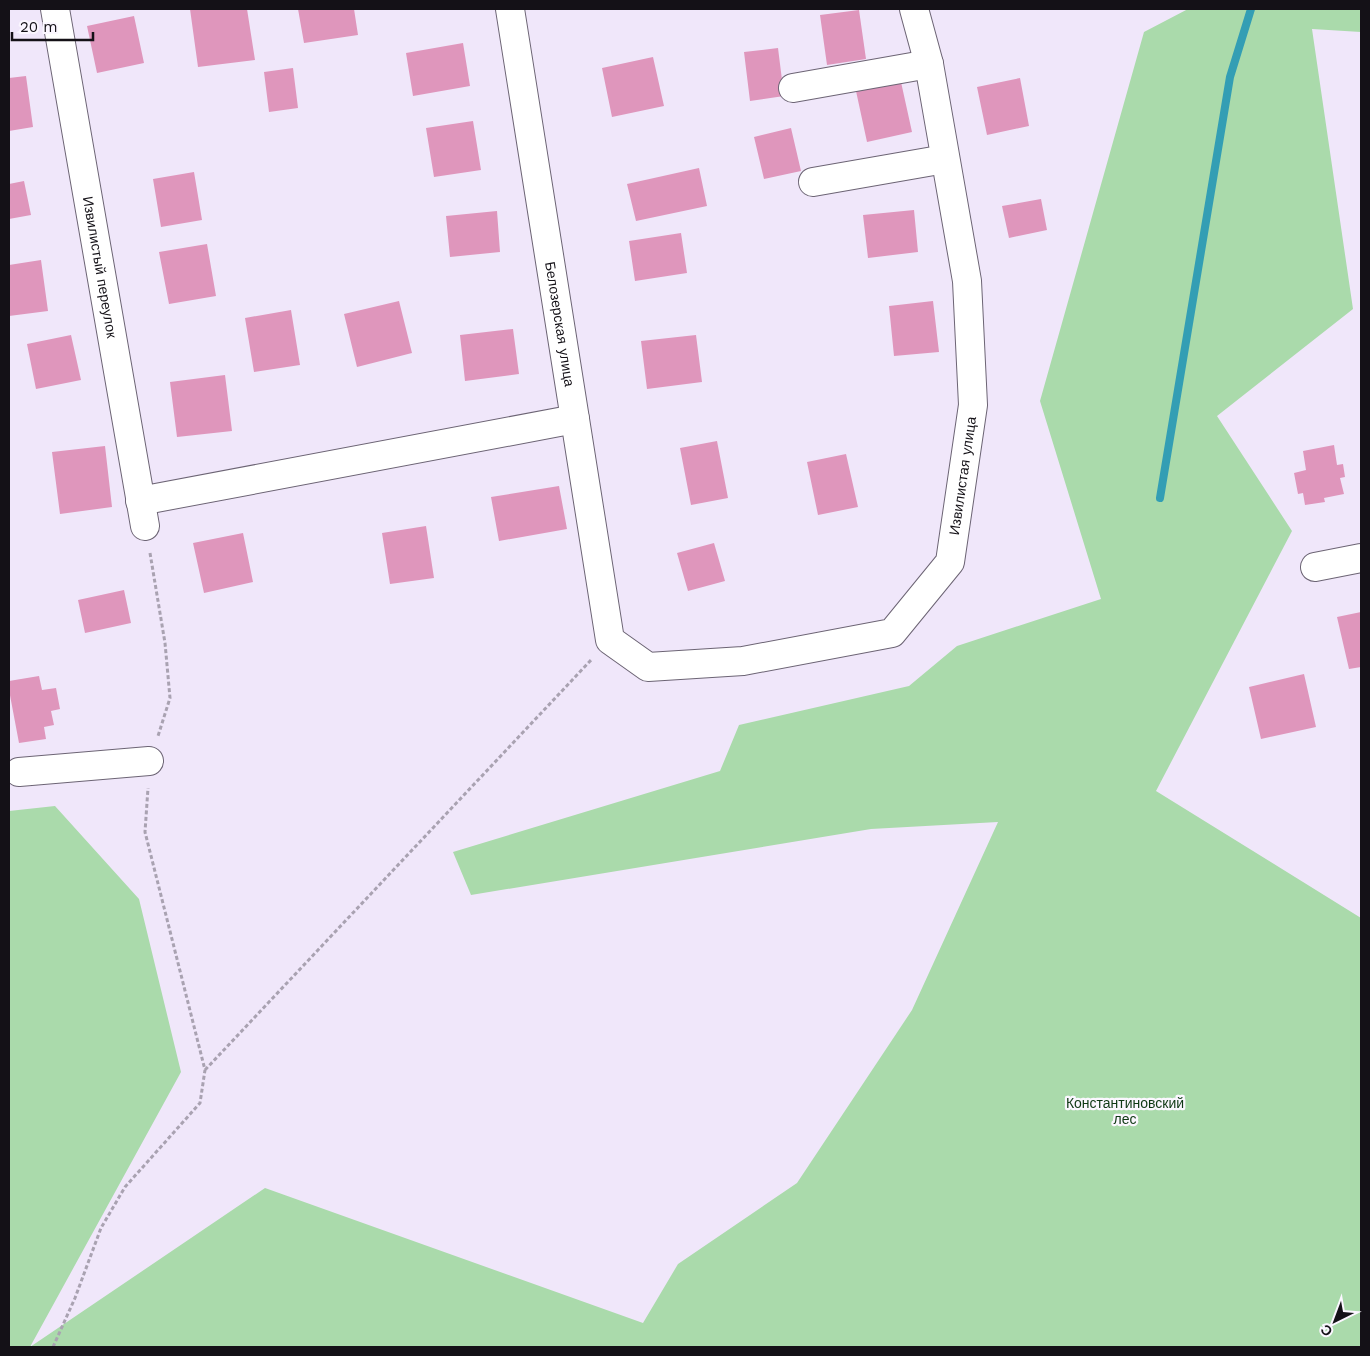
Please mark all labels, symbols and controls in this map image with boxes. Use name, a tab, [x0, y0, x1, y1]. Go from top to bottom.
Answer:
scale bar	[12, 10, 94, 42]
text: 20 m	[20, 18, 58, 36]
street label: Извилистый переулок	[80, 195, 120, 340]
street label: Белозерская улица	[542, 260, 578, 388]
street label: Извилистая улица	[946, 415, 979, 536]
park label: Константиновский лес	[1066, 1095, 1184, 1127]
north arrow	[1310, 1296, 1360, 1346]
text: С	[1317, 1321, 1335, 1340]

